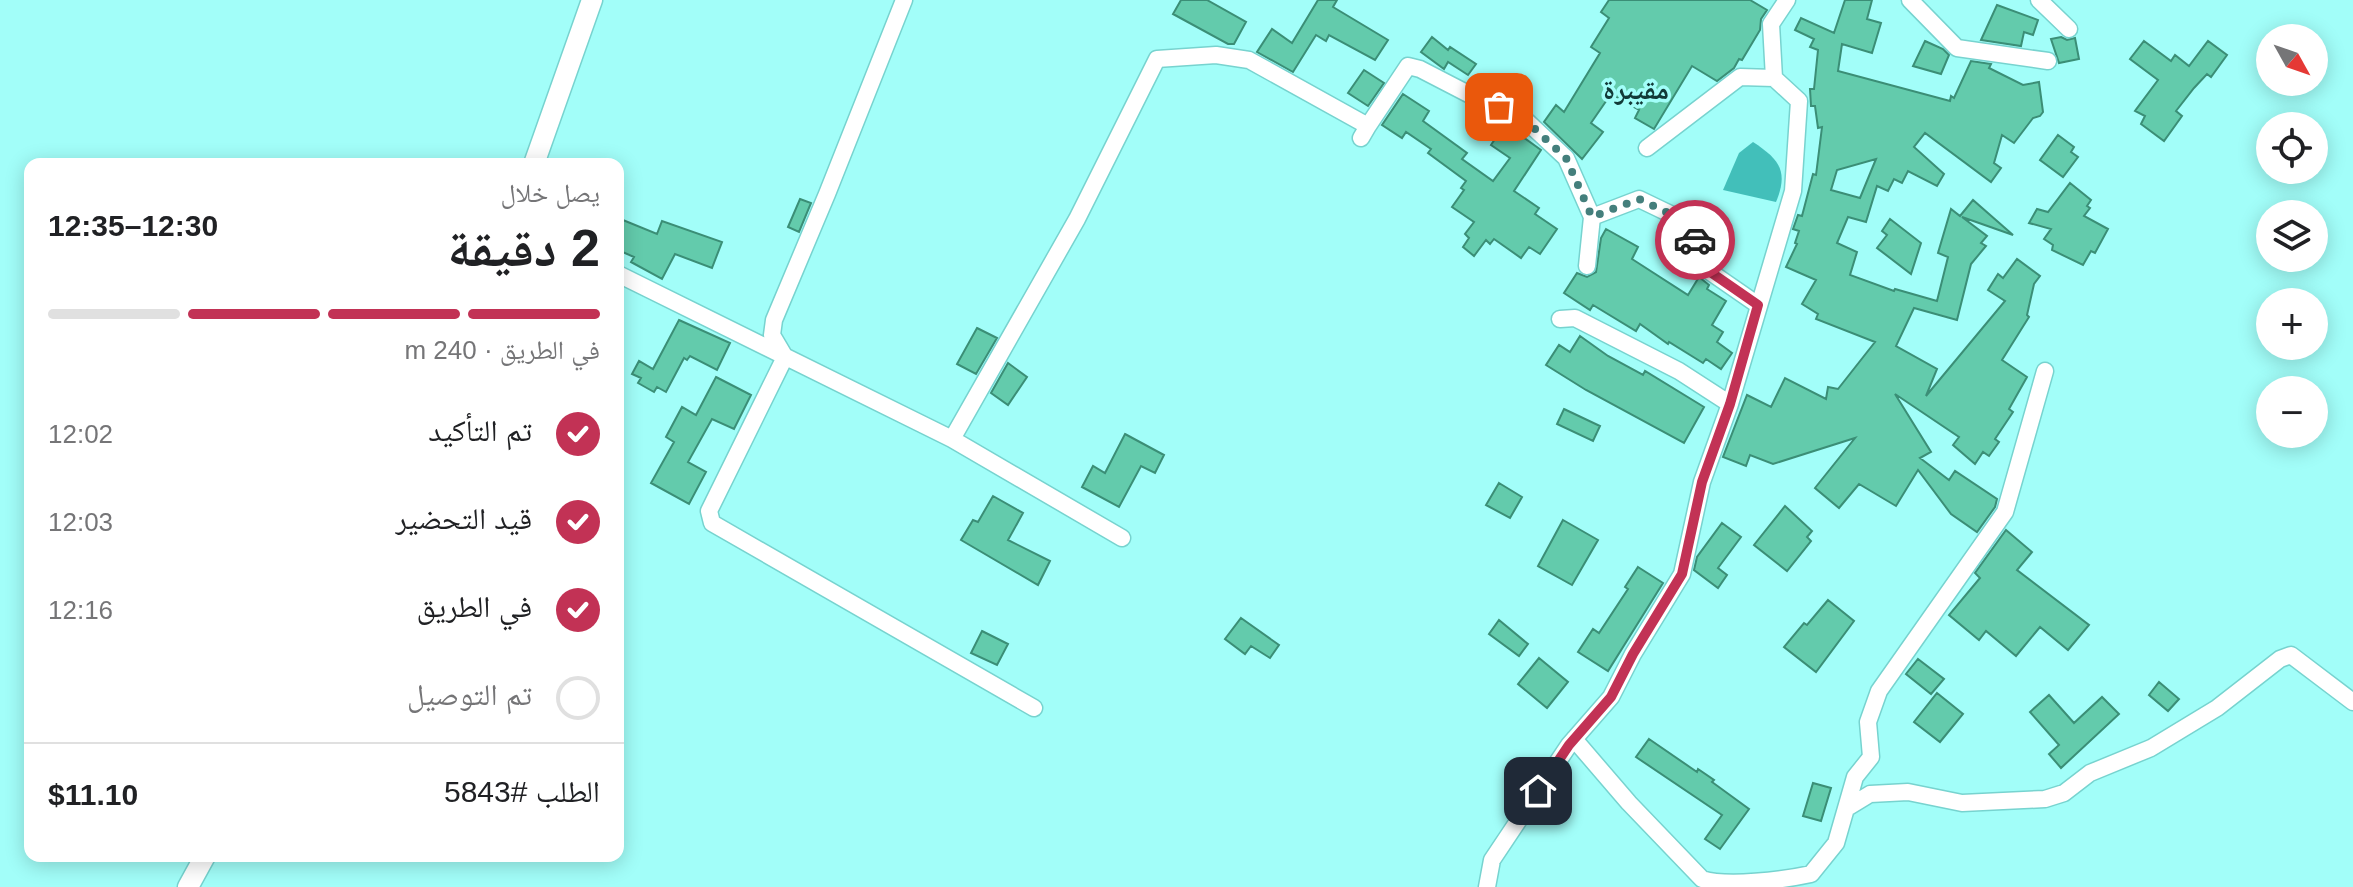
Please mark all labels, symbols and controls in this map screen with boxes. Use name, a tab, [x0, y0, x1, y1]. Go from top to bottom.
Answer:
north arrow	[2256, 24, 2328, 96]
map controls	[2256, 24, 2328, 448]
pin	[1465, 73, 1533, 141]
district label: مقيبرة	[1603, 74, 1669, 106]
icon: bag	[1477, 85, 1521, 129]
button: locate	[2256, 112, 2328, 184]
text: يصل خلال	[500, 178, 600, 208]
courier	[1655, 200, 1735, 280]
button: layers	[2256, 200, 2328, 272]
text: 12:30–12:35	[48, 209, 218, 242]
icon: car	[1673, 218, 1717, 262]
text: 2 دقيقة	[447, 219, 600, 277]
button: +	[2256, 288, 2328, 360]
text: في الطريق · 240 m	[404, 335, 600, 365]
button: −	[2256, 376, 2328, 448]
icon: check	[556, 412, 600, 456]
text: تم التأكيد	[428, 414, 532, 447]
text: 12:02	[48, 419, 113, 449]
icon: check	[556, 500, 600, 544]
text: قيد التحضير	[396, 502, 532, 535]
text: 12:03	[48, 507, 113, 537]
icon: check	[556, 588, 600, 632]
text: في الطريق	[416, 590, 532, 623]
text: 12:16	[48, 595, 113, 625]
text: تم التوصيل	[407, 678, 532, 711]
pin	[1504, 757, 1572, 825]
icon: home	[1516, 769, 1560, 813]
text: الطلب #5843	[444, 775, 600, 808]
text: $11.10	[48, 778, 138, 811]

